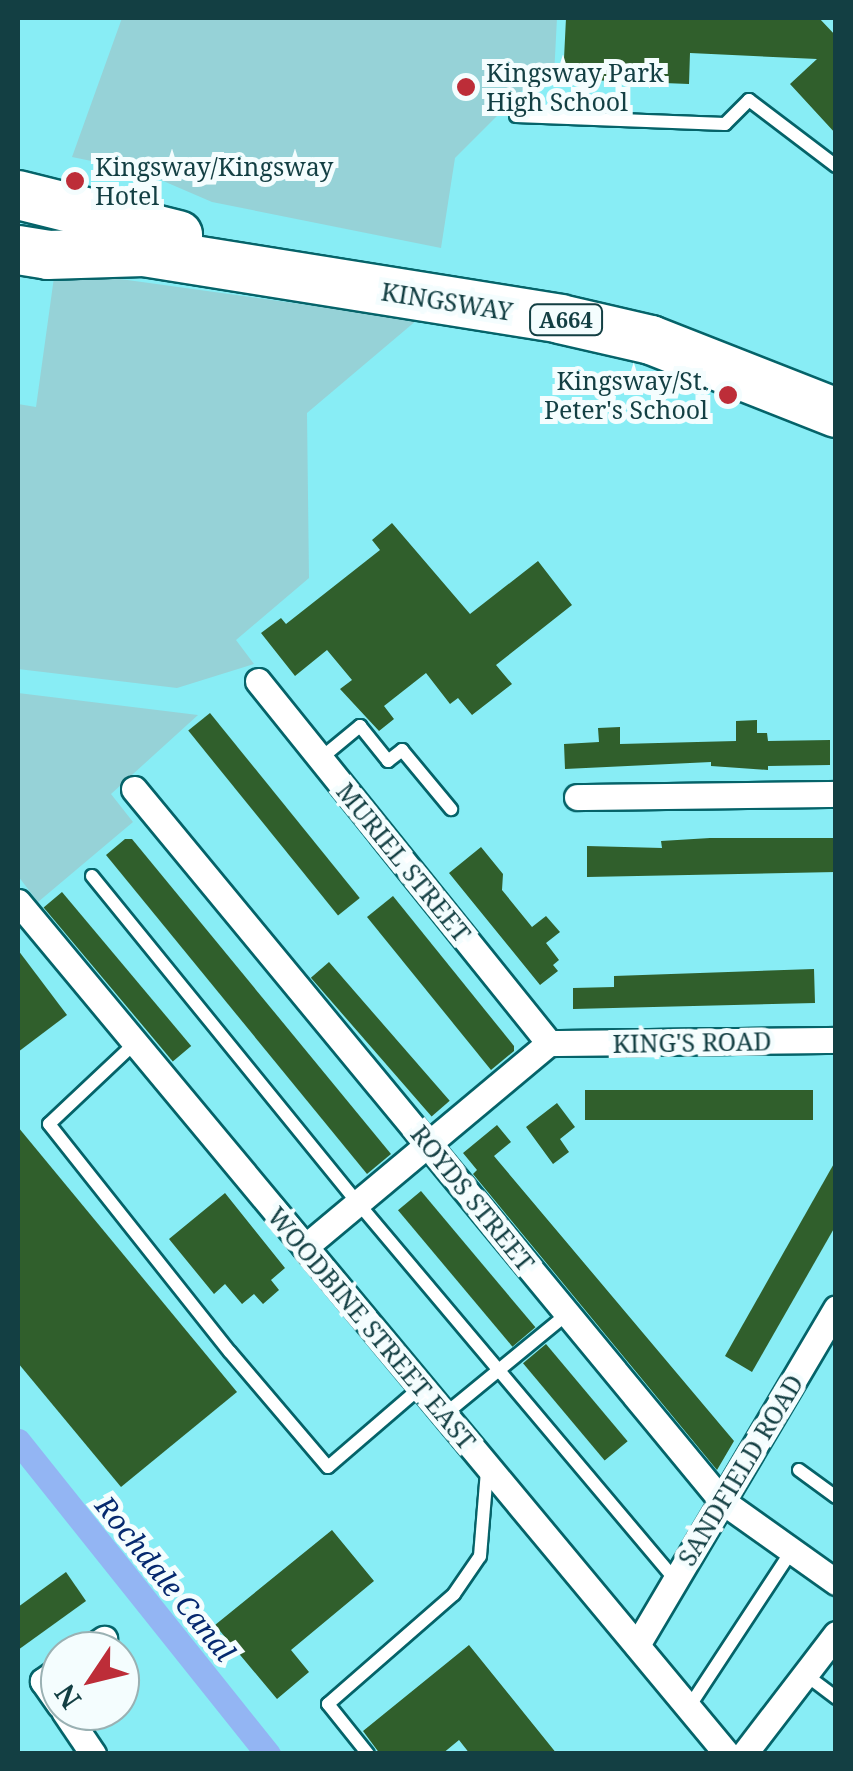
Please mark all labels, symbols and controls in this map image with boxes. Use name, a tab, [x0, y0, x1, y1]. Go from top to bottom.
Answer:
place label: Kingsway Park High School	[486, 58, 664, 117]
marker: Kingsway Park High School	[455, 76, 477, 98]
place label: Kingsway/Kingsway Hotel	[95, 152, 333, 211]
marker: Kingsway/Kingsway Hotel	[64, 170, 86, 192]
street label: KINGSWAY	[379, 276, 515, 326]
road number: A664	[528, 303, 604, 337]
place label: Kingsway/St. Peter's School	[544, 366, 708, 425]
marker: Kingsway/St. Peter's School	[717, 384, 739, 406]
street label: MURIEL STREET	[331, 776, 477, 948]
street label: KING'S ROAD	[612, 1026, 772, 1058]
street label: ROYDS STREET	[405, 1119, 541, 1277]
street label: WOODBINE STREET EAST	[262, 1201, 482, 1455]
street label: SANDFIELD ROAD	[671, 1369, 809, 1571]
water label: Rochdale Canal	[89, 1489, 243, 1667]
north arrow	[40, 1631, 140, 1731]
text: N	[45, 1677, 89, 1717]

